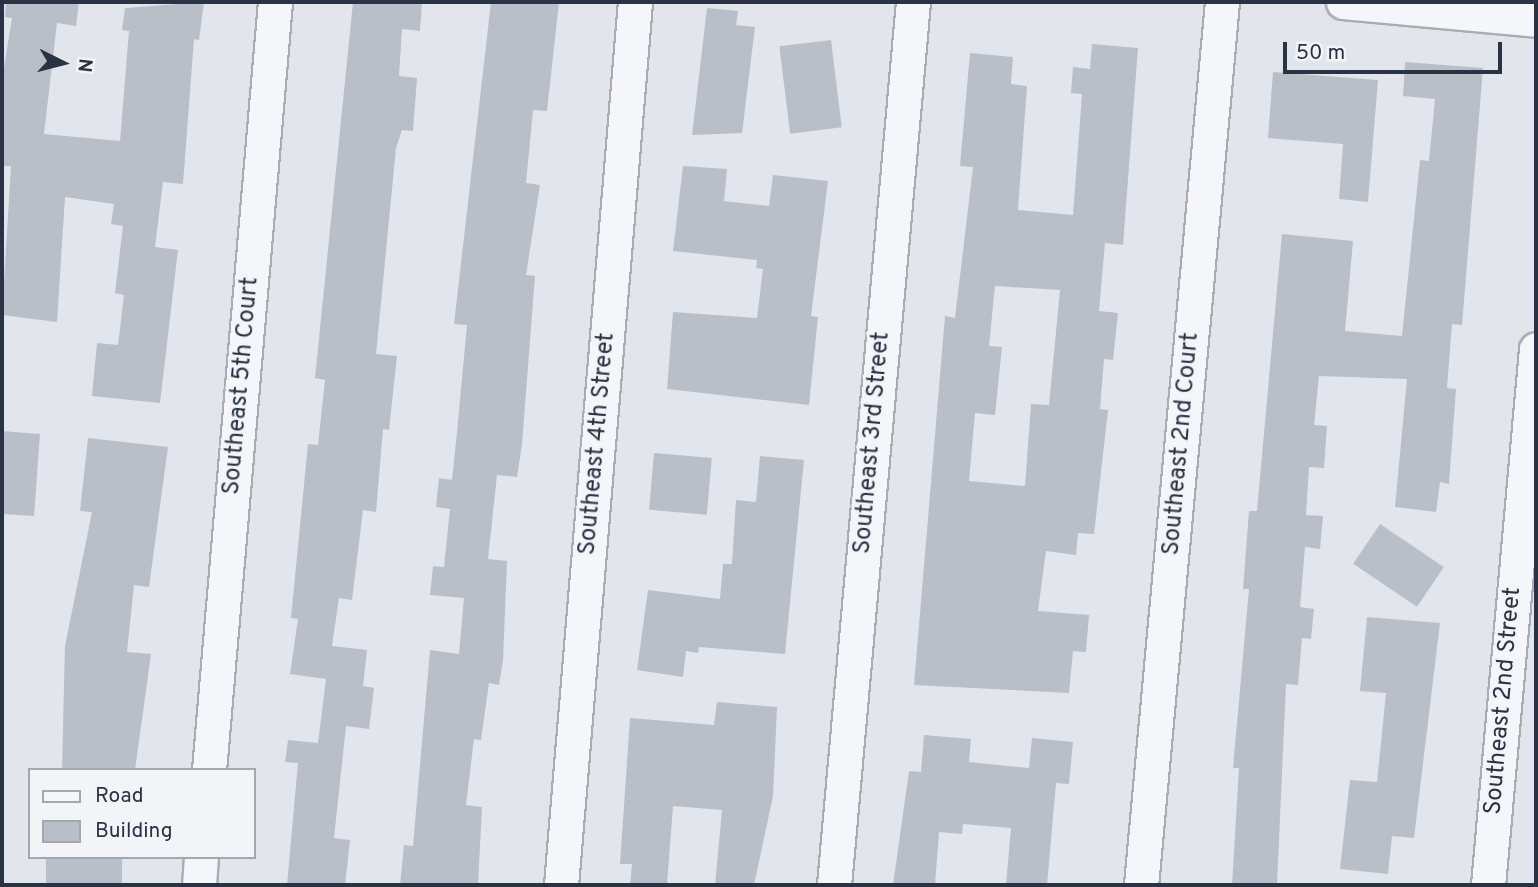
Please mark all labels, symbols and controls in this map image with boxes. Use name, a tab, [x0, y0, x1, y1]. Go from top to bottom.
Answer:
north arrow	[28, 28, 98, 98]
scale bar	[1286, 28, 1505, 72]
text: 50 m	[1296, 40, 1345, 67]
text: N	[71, 57, 97, 73]
street label: Southeast 5th Court	[218, 276, 266, 496]
street label: Southeast 3rd Street	[849, 331, 897, 555]
street label: Southeast 2nd Court	[1158, 331, 1206, 557]
street label: Southeast 4th Street	[574, 332, 622, 556]
street label: Southeast 2nd Street	[1480, 586, 1528, 816]
legend	[28, 768, 256, 859]
text: Road	[95, 783, 144, 810]
text: Building	[95, 818, 173, 845]

